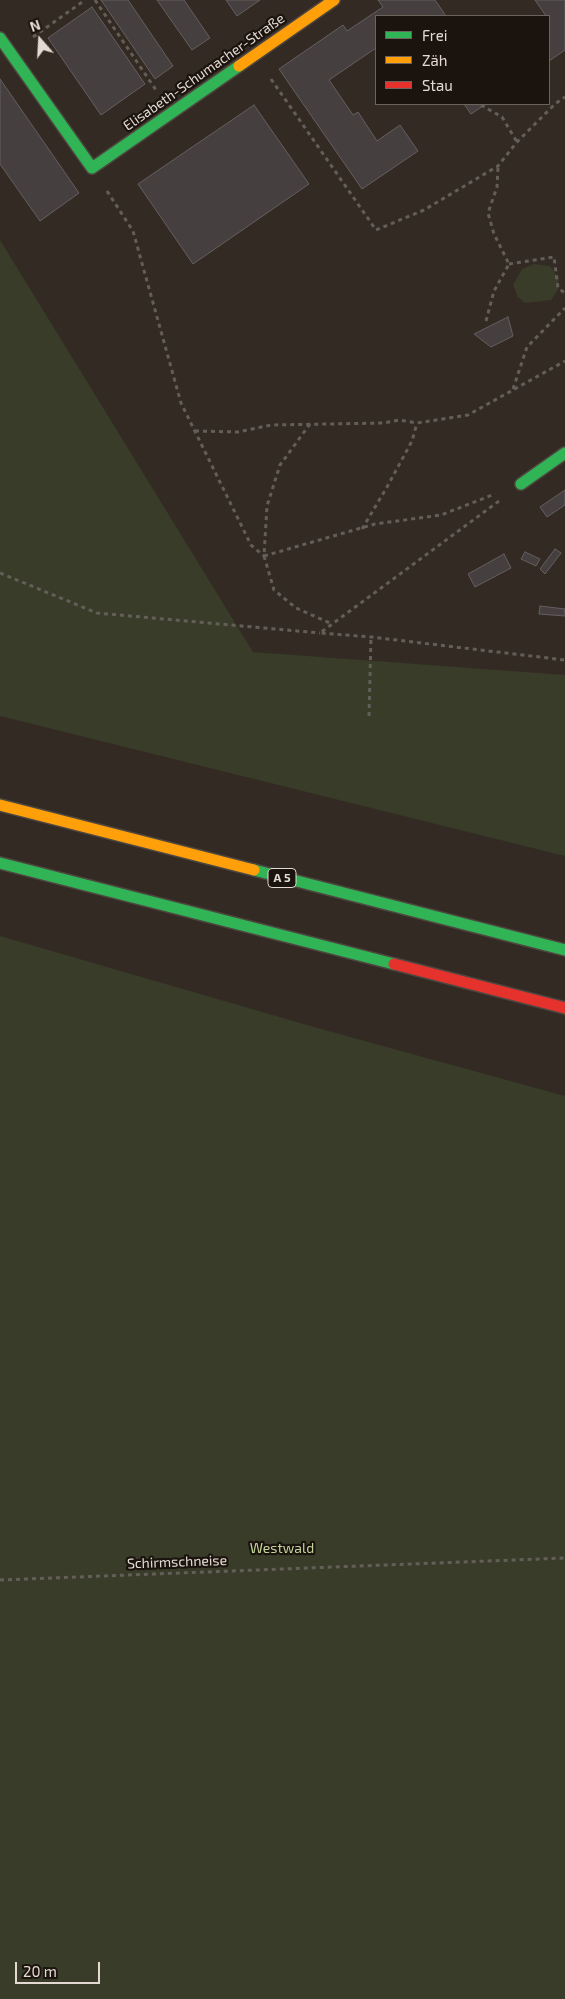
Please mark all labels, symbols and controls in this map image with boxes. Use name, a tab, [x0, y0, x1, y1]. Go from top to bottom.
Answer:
street label: Elisabeth-Schumacher-Straße	[120, 10, 288, 134]
north arrow	[15, 15, 65, 65]
legend	[375, 15, 550, 105]
text: N	[27, 16, 42, 35]
text: Frei	[422, 26, 447, 44]
text: Zäh	[422, 51, 447, 69]
text: Stau	[422, 76, 453, 94]
road number: A 5	[268, 868, 296, 888]
park label: Westwald	[250, 1540, 314, 1556]
street label: Schirmschneise	[127, 1552, 227, 1572]
scale bar	[18, 1952, 102, 1984]
text: 20 m	[23, 1962, 57, 1980]

